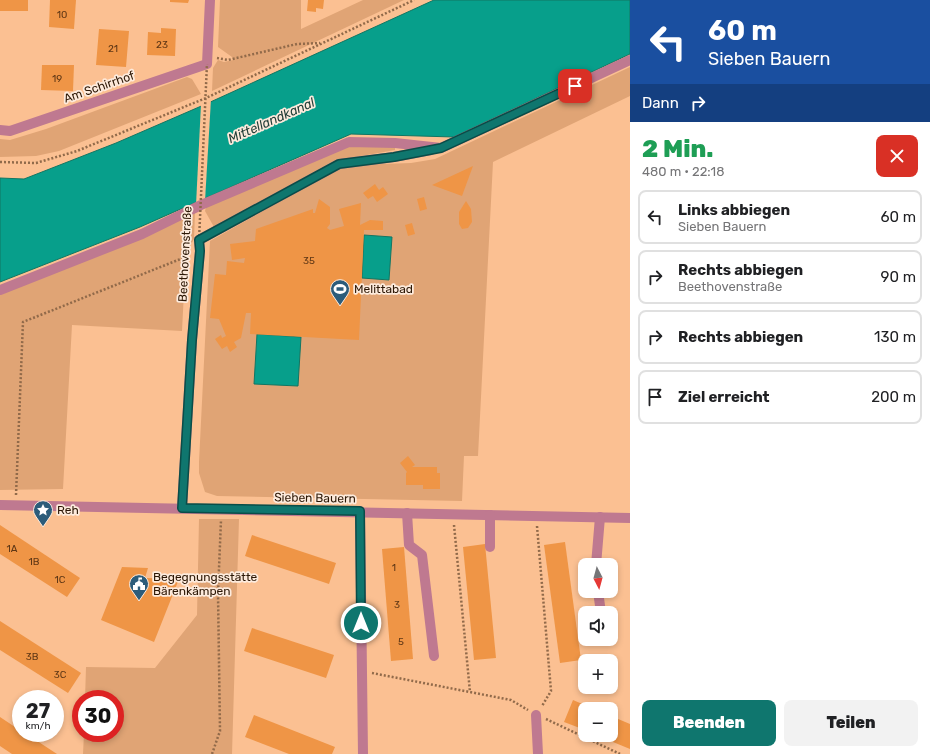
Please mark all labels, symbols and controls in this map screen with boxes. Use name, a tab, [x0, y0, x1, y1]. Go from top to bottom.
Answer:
house number: 10	[57, 9, 67, 21]
text: 60 m	[708, 14, 777, 47]
icon: left	[642, 16, 694, 68]
house number: 23	[156, 39, 168, 51]
house number: 21	[108, 43, 118, 55]
text: Sieben Bauern	[708, 48, 830, 70]
street label: Am Schirrhof	[62, 68, 137, 106]
pin	[558, 69, 592, 103]
house number: 19	[52, 73, 62, 85]
icon: arrive	[564, 75, 586, 97]
icon: right	[687, 92, 709, 114]
water label: Mittellandkanal	[226, 94, 318, 146]
text: Dann	[642, 94, 679, 112]
text: 2 Min.	[642, 135, 714, 163]
button: close	[876, 135, 918, 177]
text: 480 m · 22:18	[642, 164, 724, 179]
text: Links abbiegen	[678, 201, 790, 219]
street label: Beethovenstraße	[175, 205, 195, 302]
icon: left	[644, 206, 666, 228]
text: 60 m	[880, 208, 916, 226]
text: Sieben Bauern	[678, 219, 766, 234]
house number: 35	[303, 255, 315, 267]
text: Rechts abbiegen	[678, 261, 803, 279]
icon: right	[644, 266, 666, 288]
text: 90 m	[881, 268, 916, 286]
sports icon: Melittabad	[329, 278, 351, 306]
text: Beethovenstraße	[678, 279, 782, 294]
place label: Melittabad	[354, 282, 413, 296]
icon: right	[644, 326, 666, 348]
text: Rechts abbiegen	[678, 328, 803, 346]
text: 130 m	[874, 328, 916, 346]
icon: arrive	[644, 386, 666, 408]
text: Ziel erreicht	[678, 388, 770, 406]
text: 200 m	[871, 388, 916, 406]
street label: Sieben Bauern	[274, 490, 356, 506]
place icon: Reh	[32, 499, 54, 527]
place label: Reh	[57, 503, 79, 517]
house number: 1A	[7, 543, 18, 555]
house number: 1B	[29, 556, 40, 568]
north arrow	[578, 558, 618, 598]
map controls	[578, 558, 618, 742]
house number: 1	[392, 562, 396, 574]
place label: Begegnungsstätte Bärenkämpen	[153, 570, 258, 598]
public building icon: Begegnungsstätte Bärenkämpen	[128, 573, 150, 601]
house number: 1C	[55, 574, 66, 586]
house number: 3	[394, 599, 400, 611]
position arrow	[340, 602, 382, 644]
button: sound	[578, 606, 618, 646]
house number: 5	[398, 636, 404, 648]
house number: 3B	[26, 651, 39, 663]
button: +	[578, 654, 618, 694]
house number: 3C	[54, 669, 67, 681]
speed limit sign: 30	[72, 690, 124, 742]
text: 27	[26, 699, 50, 723]
button: Beenden	[642, 700, 776, 746]
button: Teilen	[784, 700, 918, 746]
button: −	[578, 702, 618, 742]
text: km/h	[26, 720, 50, 732]

